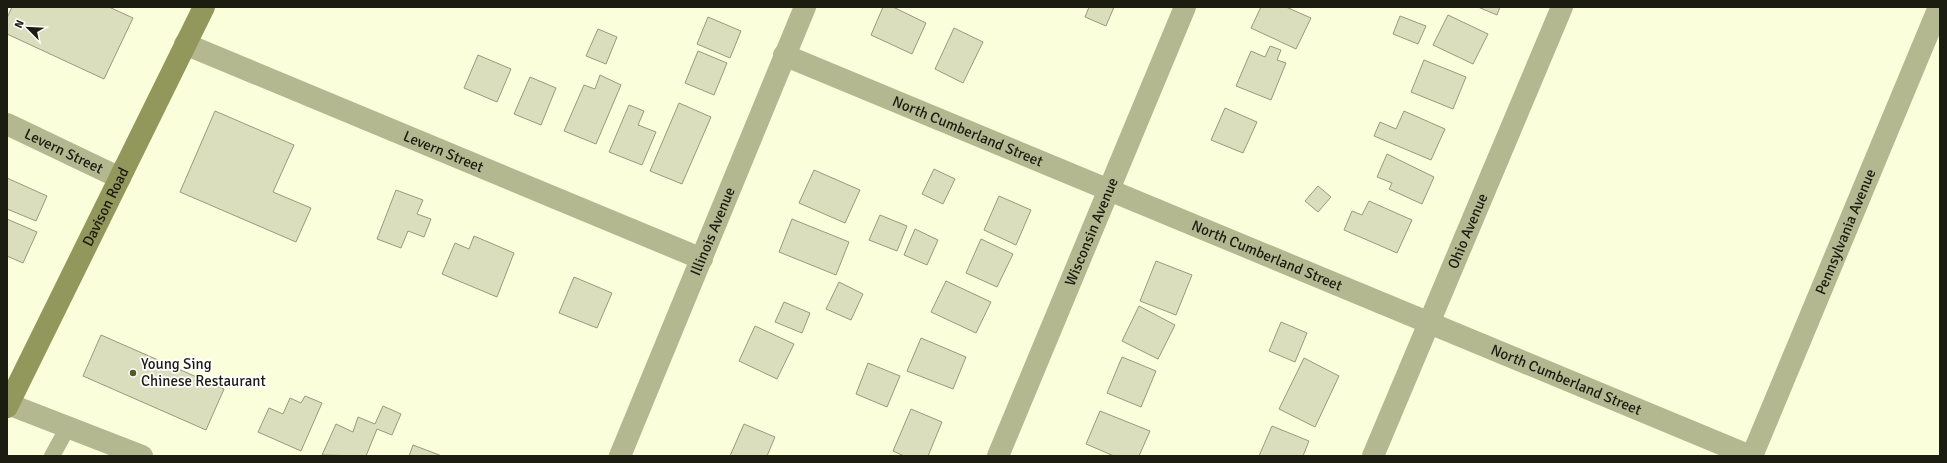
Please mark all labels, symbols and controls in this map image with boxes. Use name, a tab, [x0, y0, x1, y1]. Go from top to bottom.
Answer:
north arrow	[8, 8, 48, 48]
text: N	[12, 18, 27, 30]
street label: North Cumberland Street	[890, 92, 1046, 171]
street label: Levern Street	[22, 125, 106, 178]
street label: Levern Street	[401, 127, 486, 176]
street label: Davison Road	[79, 164, 133, 249]
street label: Pennsylvania Avenue	[1811, 166, 1880, 297]
street label: Wisconsin Avenue	[1061, 175, 1122, 288]
street label: Illinois Avenue	[686, 184, 739, 278]
street label: Ohio Avenue	[1444, 191, 1492, 272]
street label: North Cumberland Street	[1189, 216, 1345, 295]
street label: North Cumberland Street	[1488, 340, 1644, 419]
place label: Young Sing Chinese Restaurant	[141, 355, 266, 390]
marker: Young Sing Chinese Restaurant	[128, 368, 138, 378]

